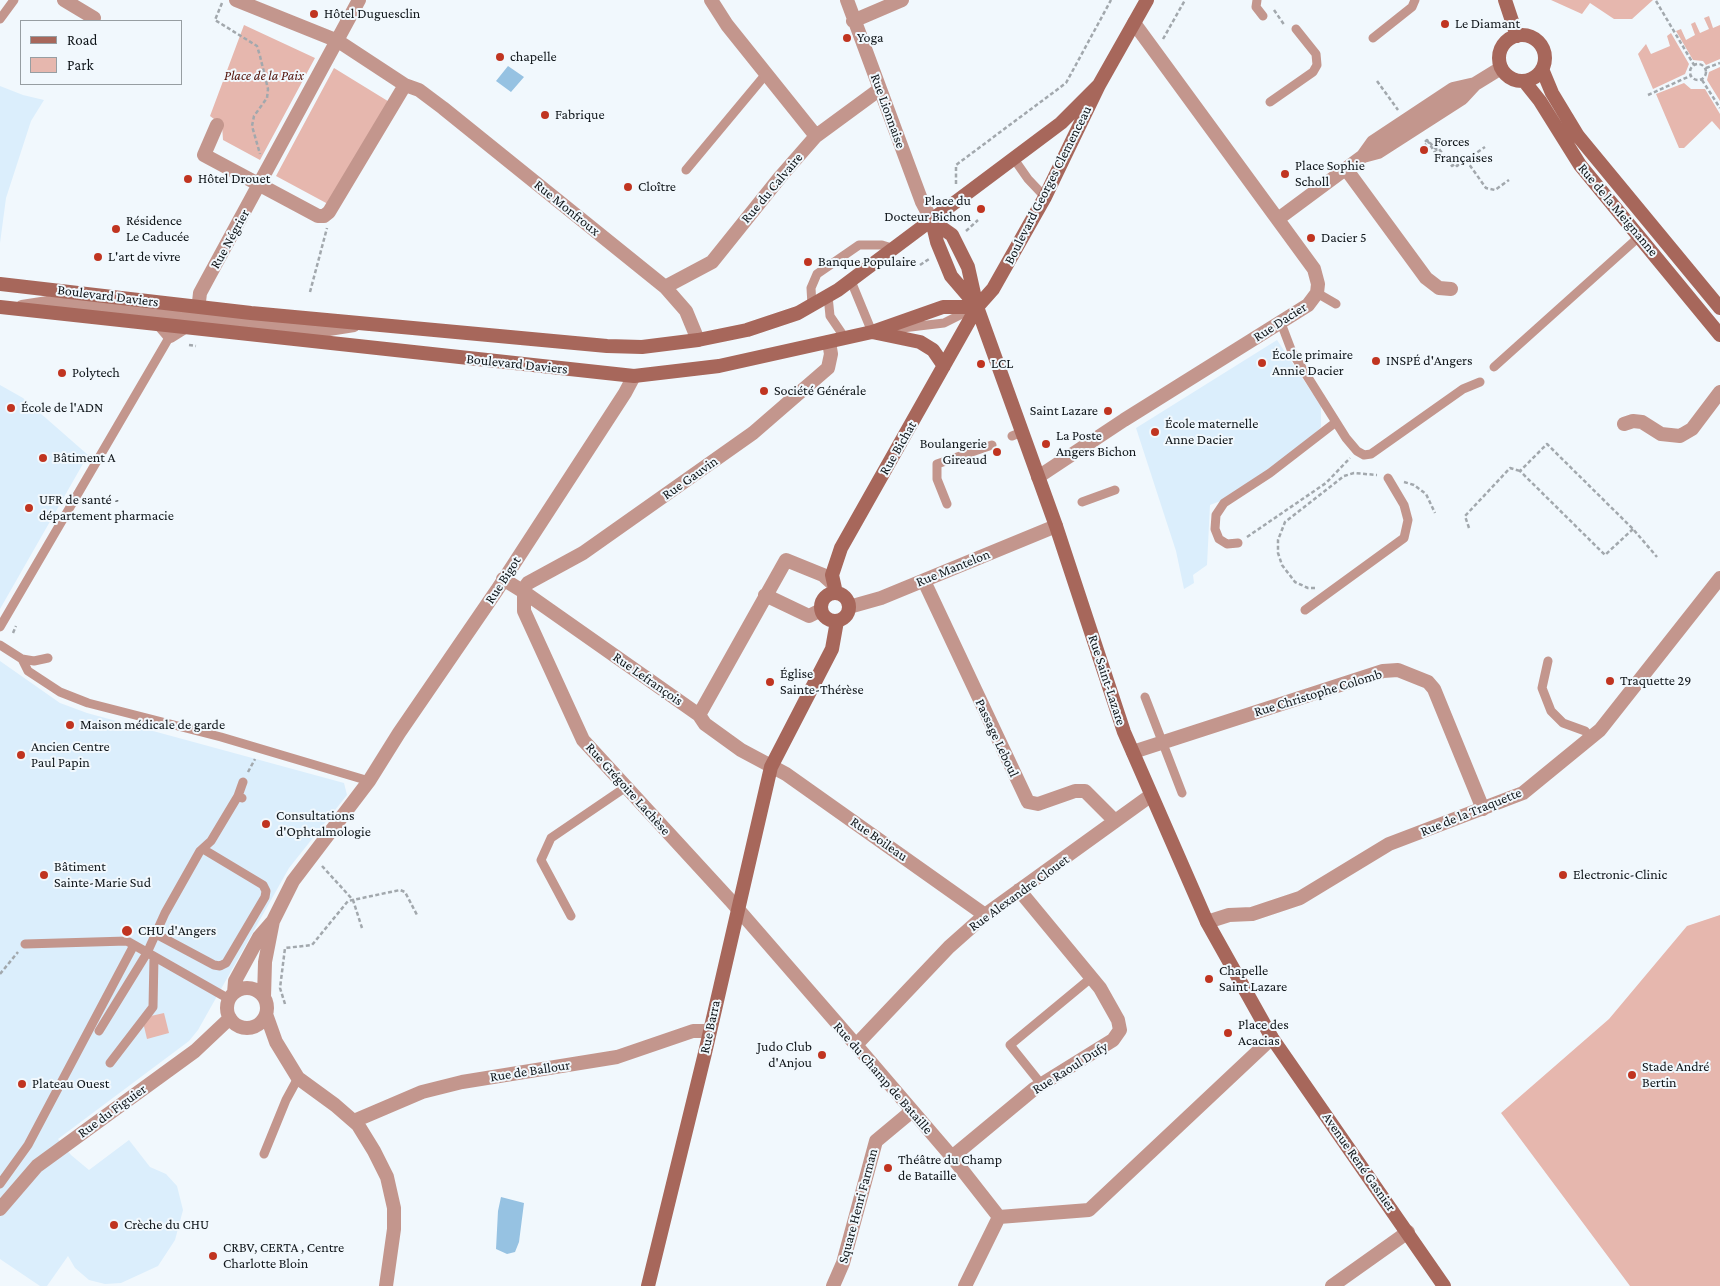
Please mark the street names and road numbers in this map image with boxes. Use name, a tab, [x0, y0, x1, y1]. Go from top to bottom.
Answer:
street label: Rue Lionnaise	[867, 71, 909, 151]
street label: Boulevard Georges Clemenceau	[1001, 103, 1095, 267]
street label: Rue du Calvaire	[738, 149, 806, 227]
street label: Rue de la Meignanne	[1574, 160, 1662, 260]
street label: Rue Monfroux	[531, 176, 603, 240]
street label: Rue Négrier	[207, 206, 253, 272]
street label: Boulevard Daviers	[56, 281, 160, 311]
street label: Rue Dacier	[1250, 299, 1310, 345]
street label: Boulevard Daviers	[466, 350, 568, 378]
street label: Rue Bichat	[876, 418, 920, 478]
street label: Rue Gauvin	[659, 453, 721, 503]
street label: Rue Mantelon	[914, 546, 992, 590]
street label: Rue Bigot	[481, 553, 525, 607]
street label: Rue Saint-Lazare	[1084, 633, 1130, 727]
street label: Rue Lefrançois	[610, 649, 686, 709]
street label: Rue Christophe Colomb	[1252, 666, 1384, 720]
street label: Passage Leboul	[972, 696, 1022, 780]
street label: Rue Grégoire Lachèse	[582, 739, 674, 839]
street label: Rue de la Traquette	[1418, 784, 1524, 840]
street label: Rue Boileau	[847, 813, 911, 865]
street label: Rue Alexandre Clouet	[966, 851, 1072, 935]
street label: Rue Barra	[696, 999, 724, 1055]
street label: Rue du Champ de Bataille	[830, 1018, 936, 1138]
street label: Rue Raoul Dufy	[1029, 1038, 1111, 1098]
street label: Rue de Ballour	[489, 1056, 571, 1086]
street label: Rue du Figuier	[74, 1080, 150, 1142]
street label: Avenue René Gasnier	[1319, 1109, 1399, 1215]
street label: Square Henri Farman	[835, 1147, 881, 1265]

